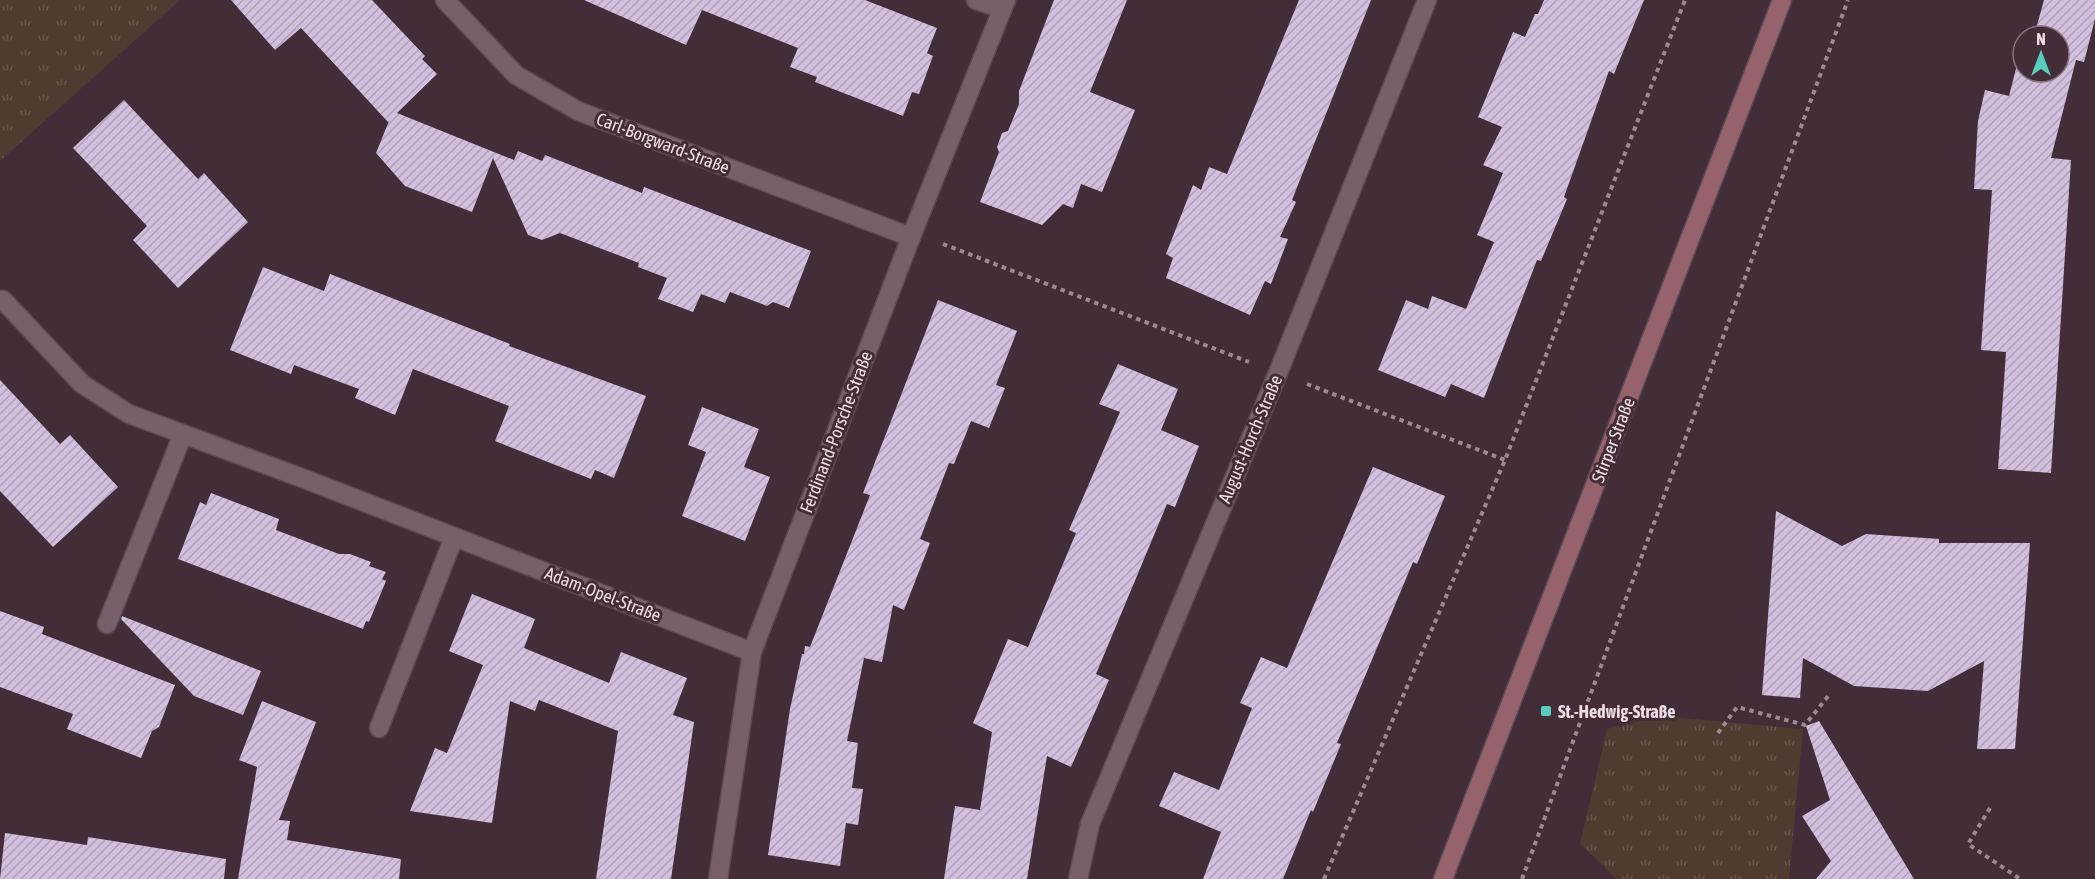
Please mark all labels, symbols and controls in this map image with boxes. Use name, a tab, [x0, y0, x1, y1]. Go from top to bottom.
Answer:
north arrow	[2011, 24, 2071, 84]
text: N	[2036, 30, 2046, 48]
street label: Carl-Borgward-Straße	[594, 108, 732, 178]
street label: Ferdinand-Porsche-Straße	[795, 348, 877, 516]
street label: August-Horch-Straße	[1214, 372, 1286, 506]
street label: Stirper Straße	[1587, 395, 1639, 485]
street label: Adam-Opel-Straße	[542, 562, 664, 626]
place label: St.-Hedwig-Straße	[1558, 701, 1675, 722]
marker: St.-Hedwig-Straße	[1539, 704, 1553, 718]

